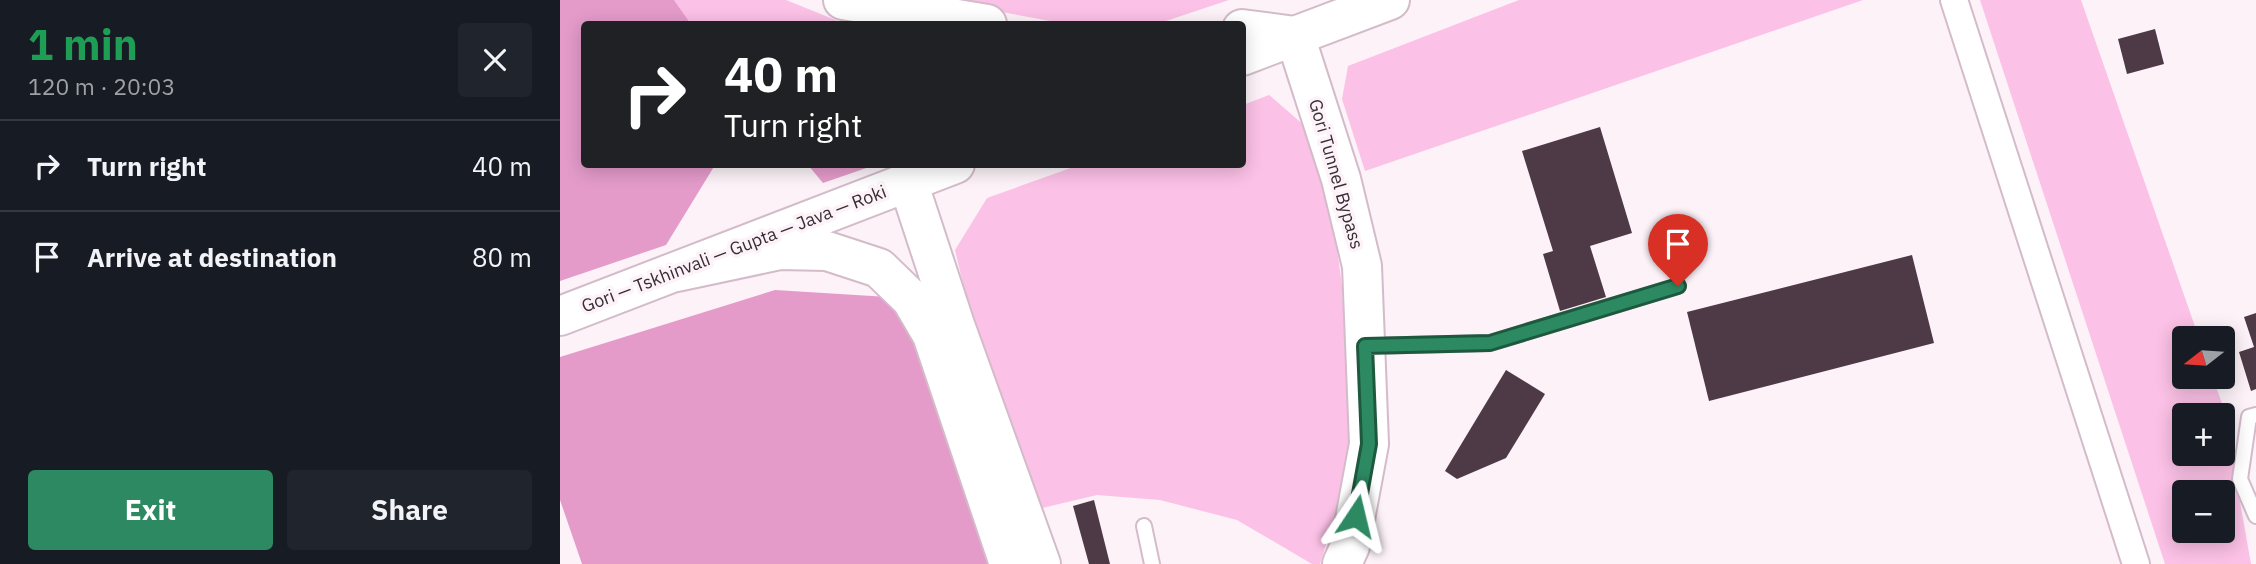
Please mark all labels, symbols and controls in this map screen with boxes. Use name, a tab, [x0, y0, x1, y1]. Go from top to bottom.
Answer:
text: 1 min	[28, 17, 138, 72]
button: close	[458, 23, 532, 97]
text: 40 m	[724, 42, 838, 105]
icon: right	[609, 49, 700, 140]
text: 120 m · 20:03	[28, 71, 175, 101]
street label: Gori Tunnel Bypass	[1304, 96, 1369, 252]
text: Turn right	[724, 104, 862, 146]
icon: right	[28, 147, 66, 185]
text: Turn right	[87, 149, 206, 183]
text: 40 m	[472, 149, 532, 183]
street label: Gori — Tskhinvali — Gupta — Java — Roki	[578, 180, 890, 317]
pin	[1648, 214, 1708, 286]
icon: arrive	[1659, 225, 1697, 263]
icon: arrive	[28, 238, 66, 276]
text: Arrive at destination	[87, 240, 337, 274]
text: 80 m	[472, 240, 532, 274]
north arrow	[2172, 326, 2235, 388]
map controls	[2172, 326, 2235, 543]
button: +	[2172, 403, 2235, 466]
button: Exit	[28, 470, 273, 550]
button: Share	[287, 470, 532, 550]
position arrow	[1319, 479, 1393, 553]
button: −	[2172, 480, 2235, 543]

